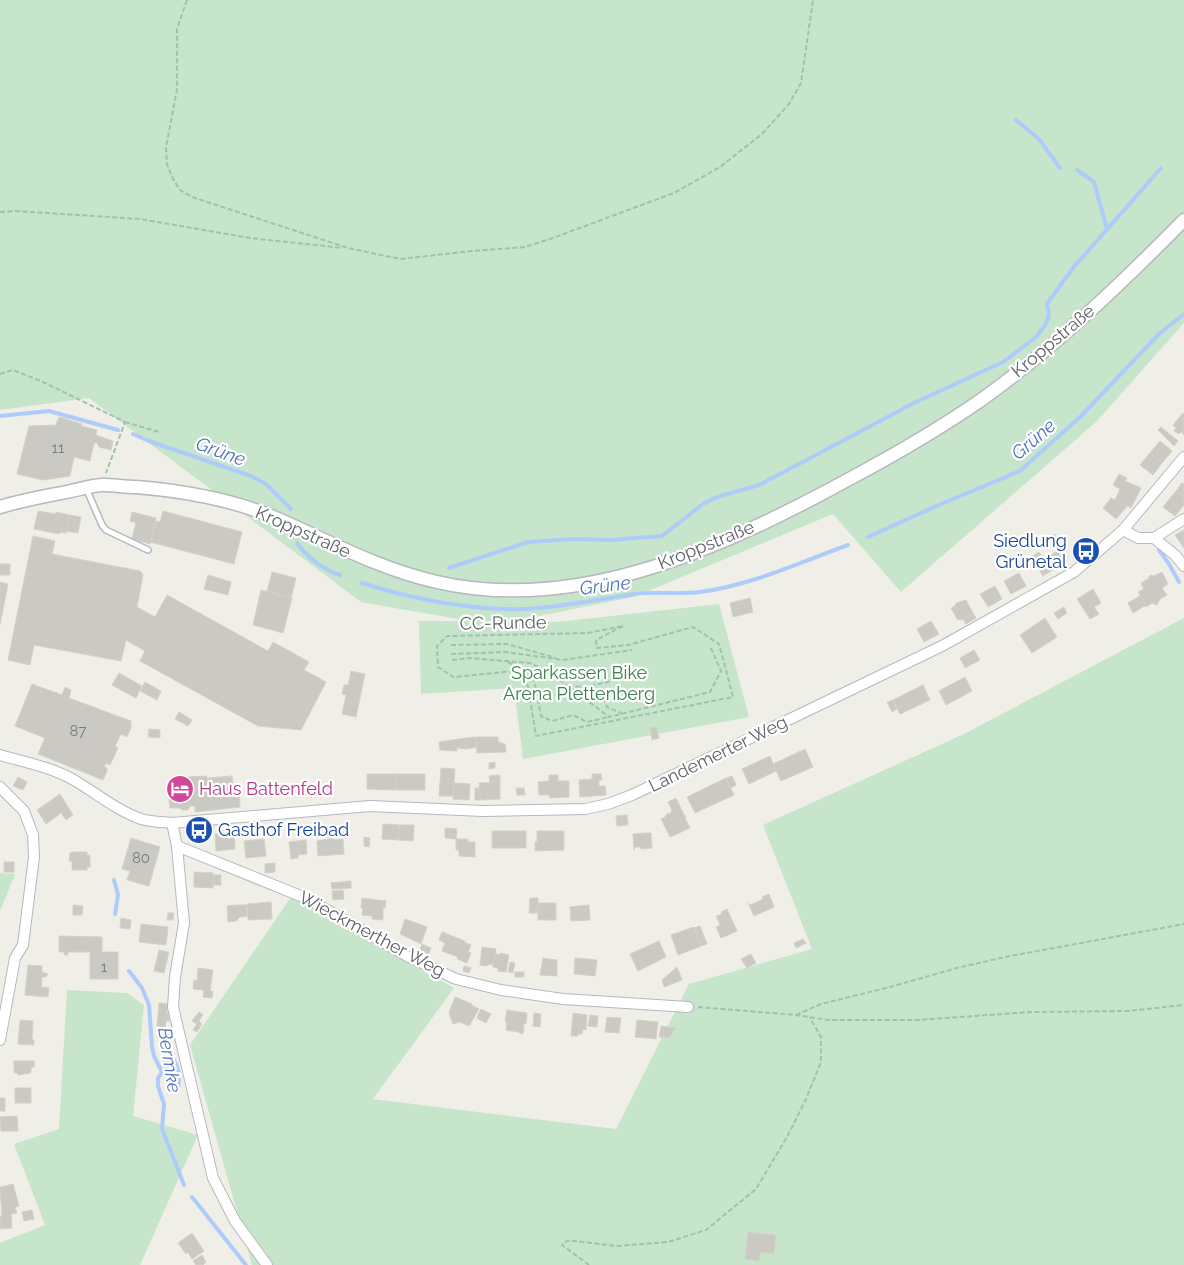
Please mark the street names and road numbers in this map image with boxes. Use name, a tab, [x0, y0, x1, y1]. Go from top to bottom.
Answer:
street label: Kroppstraße	[1007, 300, 1099, 381]
street label: Kroppstraße	[252, 501, 354, 562]
street label: Kroppstraße	[655, 516, 757, 573]
street label: CC-Runde	[459, 611, 547, 634]
street label: Landemerter Weg	[645, 711, 791, 796]
street label: Wieckmerther Weg	[296, 886, 449, 981]

